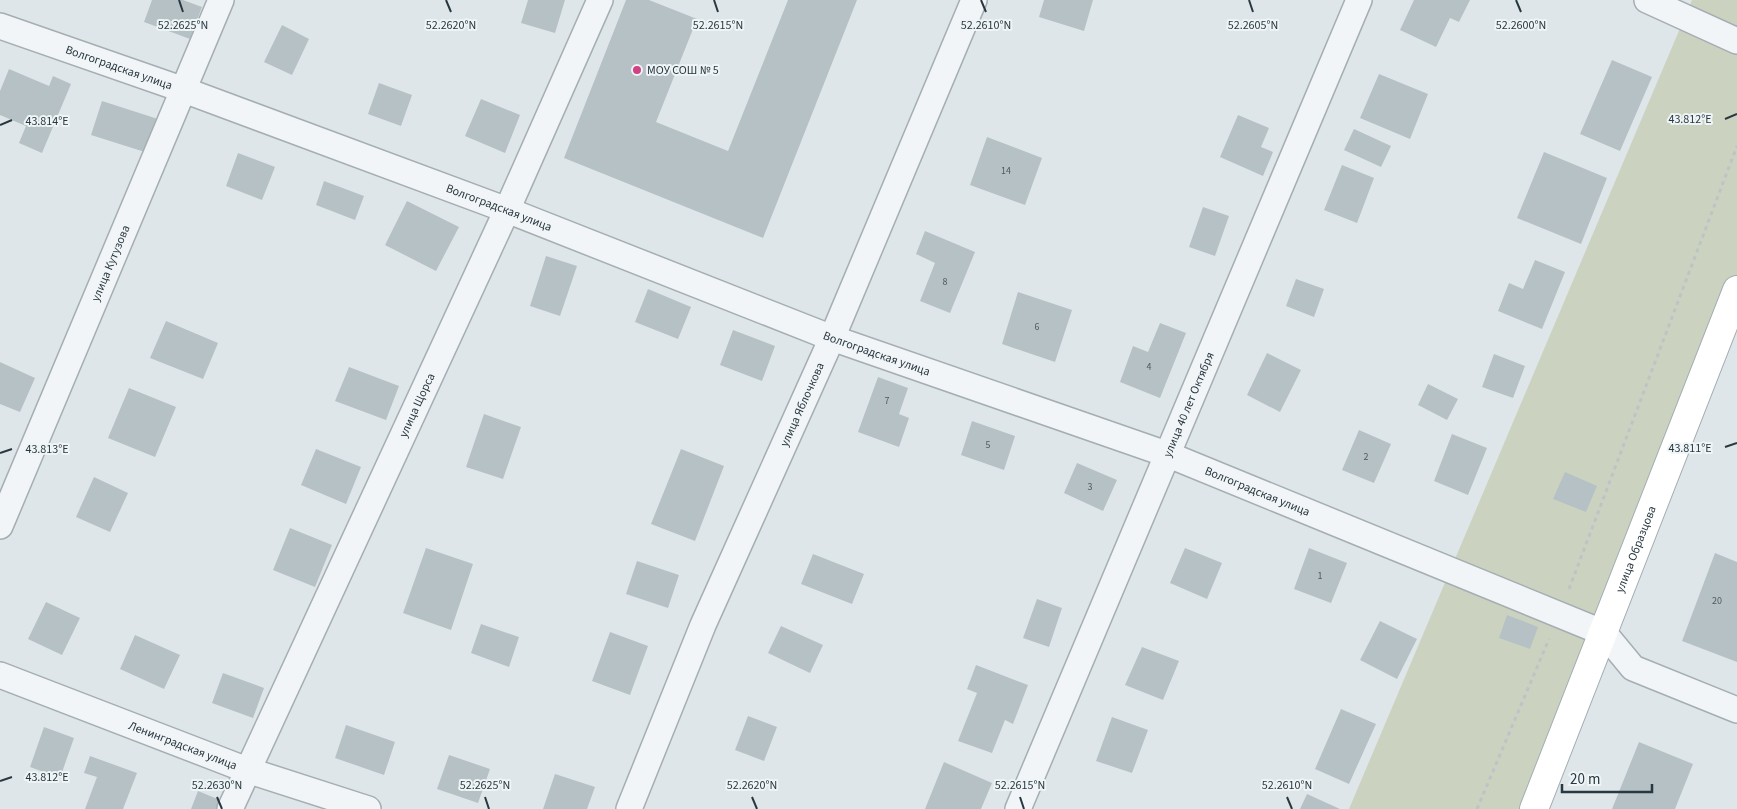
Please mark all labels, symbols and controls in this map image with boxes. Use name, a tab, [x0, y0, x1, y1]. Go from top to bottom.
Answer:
text: 52.2625°N	[158, 17, 208, 34]
text: 52.2620°N	[426, 17, 476, 34]
text: 52.2615°N	[693, 17, 743, 34]
text: 52.2610°N	[961, 17, 1011, 34]
text: 52.2605°N	[1228, 17, 1278, 34]
text: 52.2600°N	[1496, 17, 1546, 34]
street label: Волгоградская улица	[63, 41, 175, 94]
place label: МОУ СОШ № 5	[647, 62, 719, 79]
marker: МОУ СОШ № 5	[631, 64, 643, 76]
text: 43.812°E	[1668, 111, 1712, 128]
text: 43.814°E	[25, 113, 69, 130]
house number: 14	[1001, 164, 1011, 178]
street label: Волгоградская улица	[444, 180, 555, 235]
street label: улица Кутузова	[87, 222, 134, 304]
house number: 8	[943, 275, 948, 289]
house number: 6	[1035, 320, 1040, 334]
street label: Волгоградская улица	[821, 327, 933, 380]
street label: улица 40 лет Октября	[1159, 349, 1218, 460]
street label: улица Яблочкова	[776, 360, 828, 449]
house number: 4	[1147, 360, 1152, 374]
street label: улица Щорса	[395, 370, 439, 440]
house number: 7	[885, 394, 890, 408]
house number: 5	[986, 438, 991, 452]
text: 43.811°E	[1668, 440, 1712, 457]
text: 43.813°E	[25, 441, 69, 458]
house number: 2	[1364, 450, 1369, 464]
street label: Волгоградская улица	[1202, 462, 1313, 520]
house number: 3	[1088, 480, 1093, 494]
street label: улица Образцова	[1611, 503, 1660, 595]
house number: 1	[1318, 569, 1323, 583]
house number: 20	[1712, 594, 1722, 608]
street label: Ленинградская улица	[126, 717, 240, 774]
scale bar	[1562, 762, 1652, 794]
text: 43.812°E	[25, 769, 69, 786]
text: 20 m	[1570, 769, 1600, 790]
text: 52.2630°N	[192, 777, 242, 794]
text: 52.2625°N	[460, 777, 510, 794]
text: 52.2620°N	[727, 777, 777, 794]
text: 52.2615°N	[995, 777, 1045, 794]
text: 52.2610°N	[1262, 777, 1312, 794]

